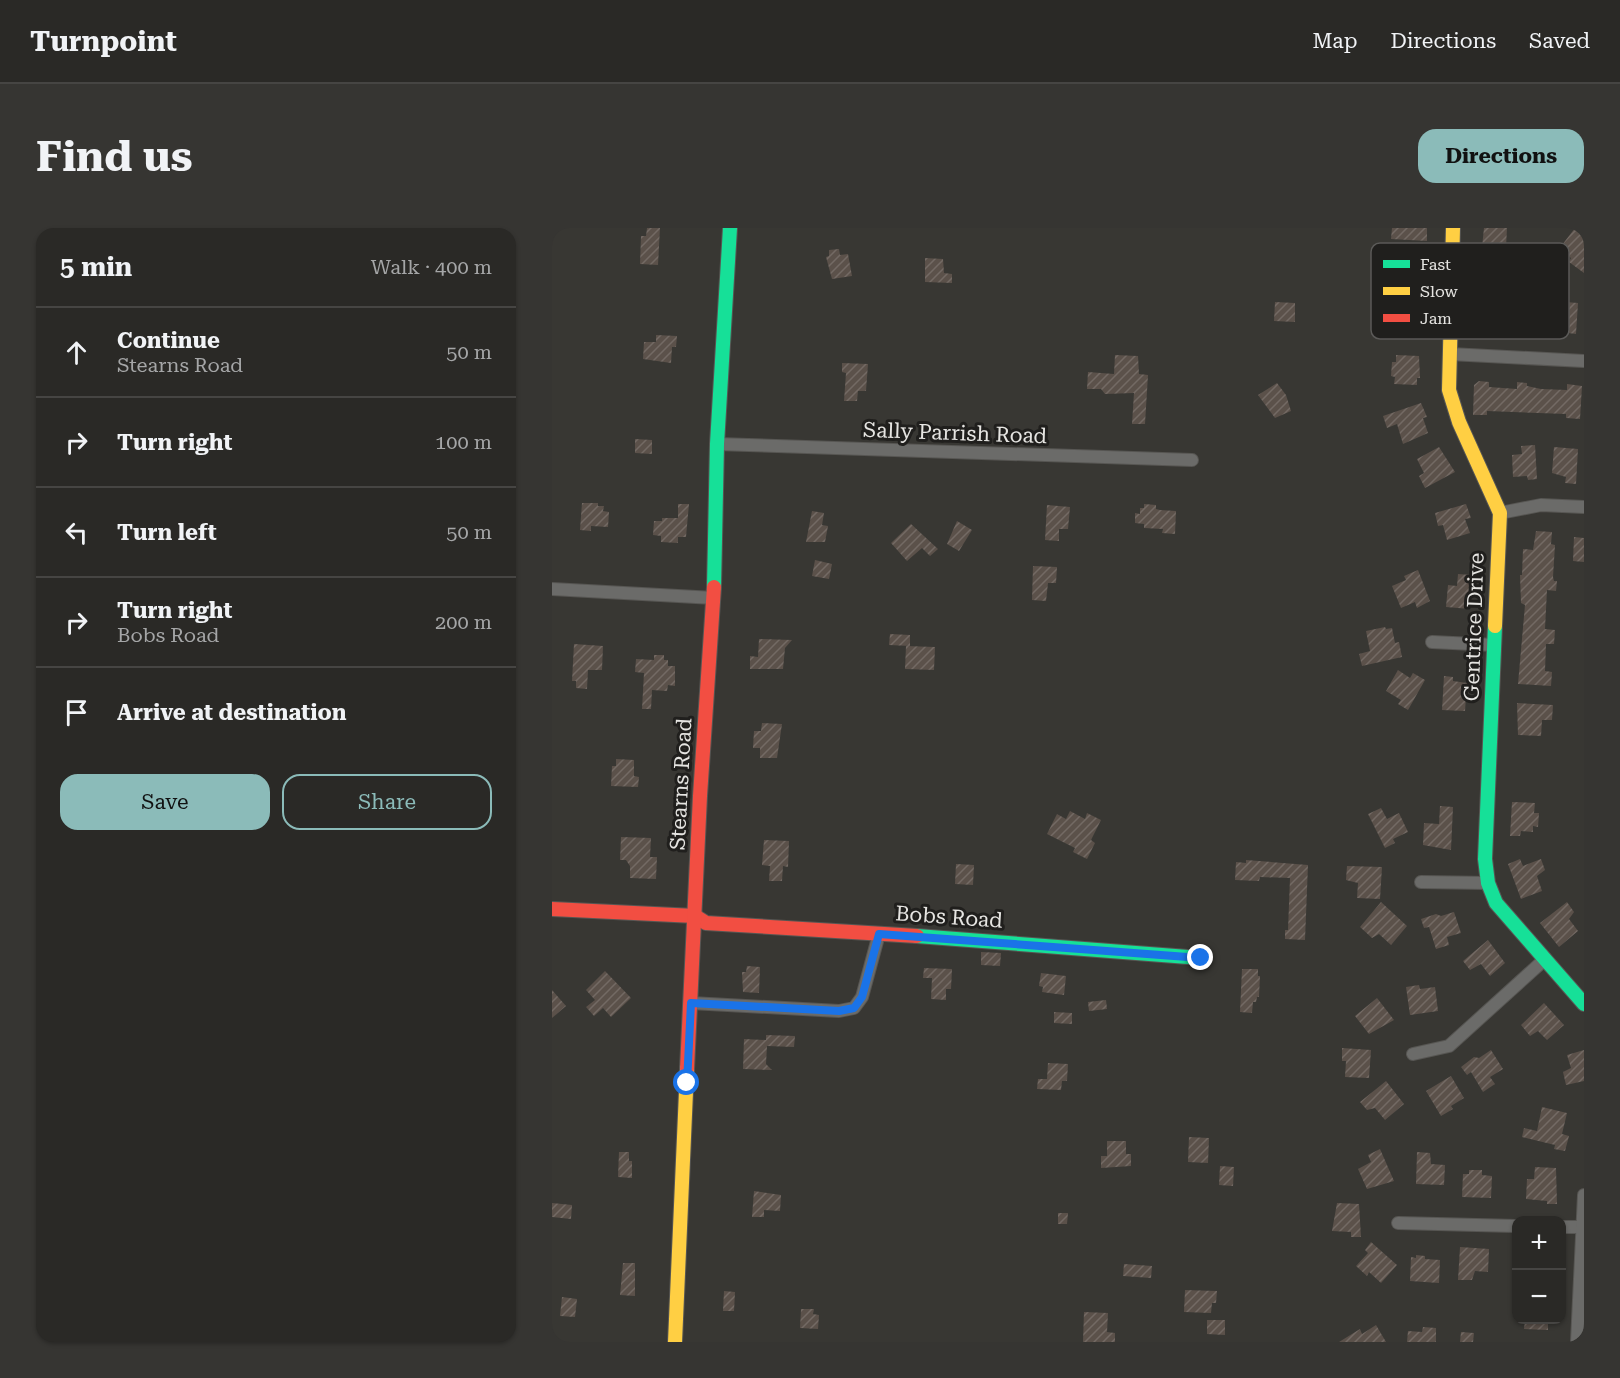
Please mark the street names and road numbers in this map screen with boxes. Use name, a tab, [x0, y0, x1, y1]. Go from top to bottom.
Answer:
street label: Sally Parrish Road	[863, 418, 1048, 448]
street label: Gentrice Drive	[1459, 552, 1489, 702]
street label: Stearns Road	[666, 717, 696, 851]
street label: Bobs Road	[895, 901, 1004, 933]

